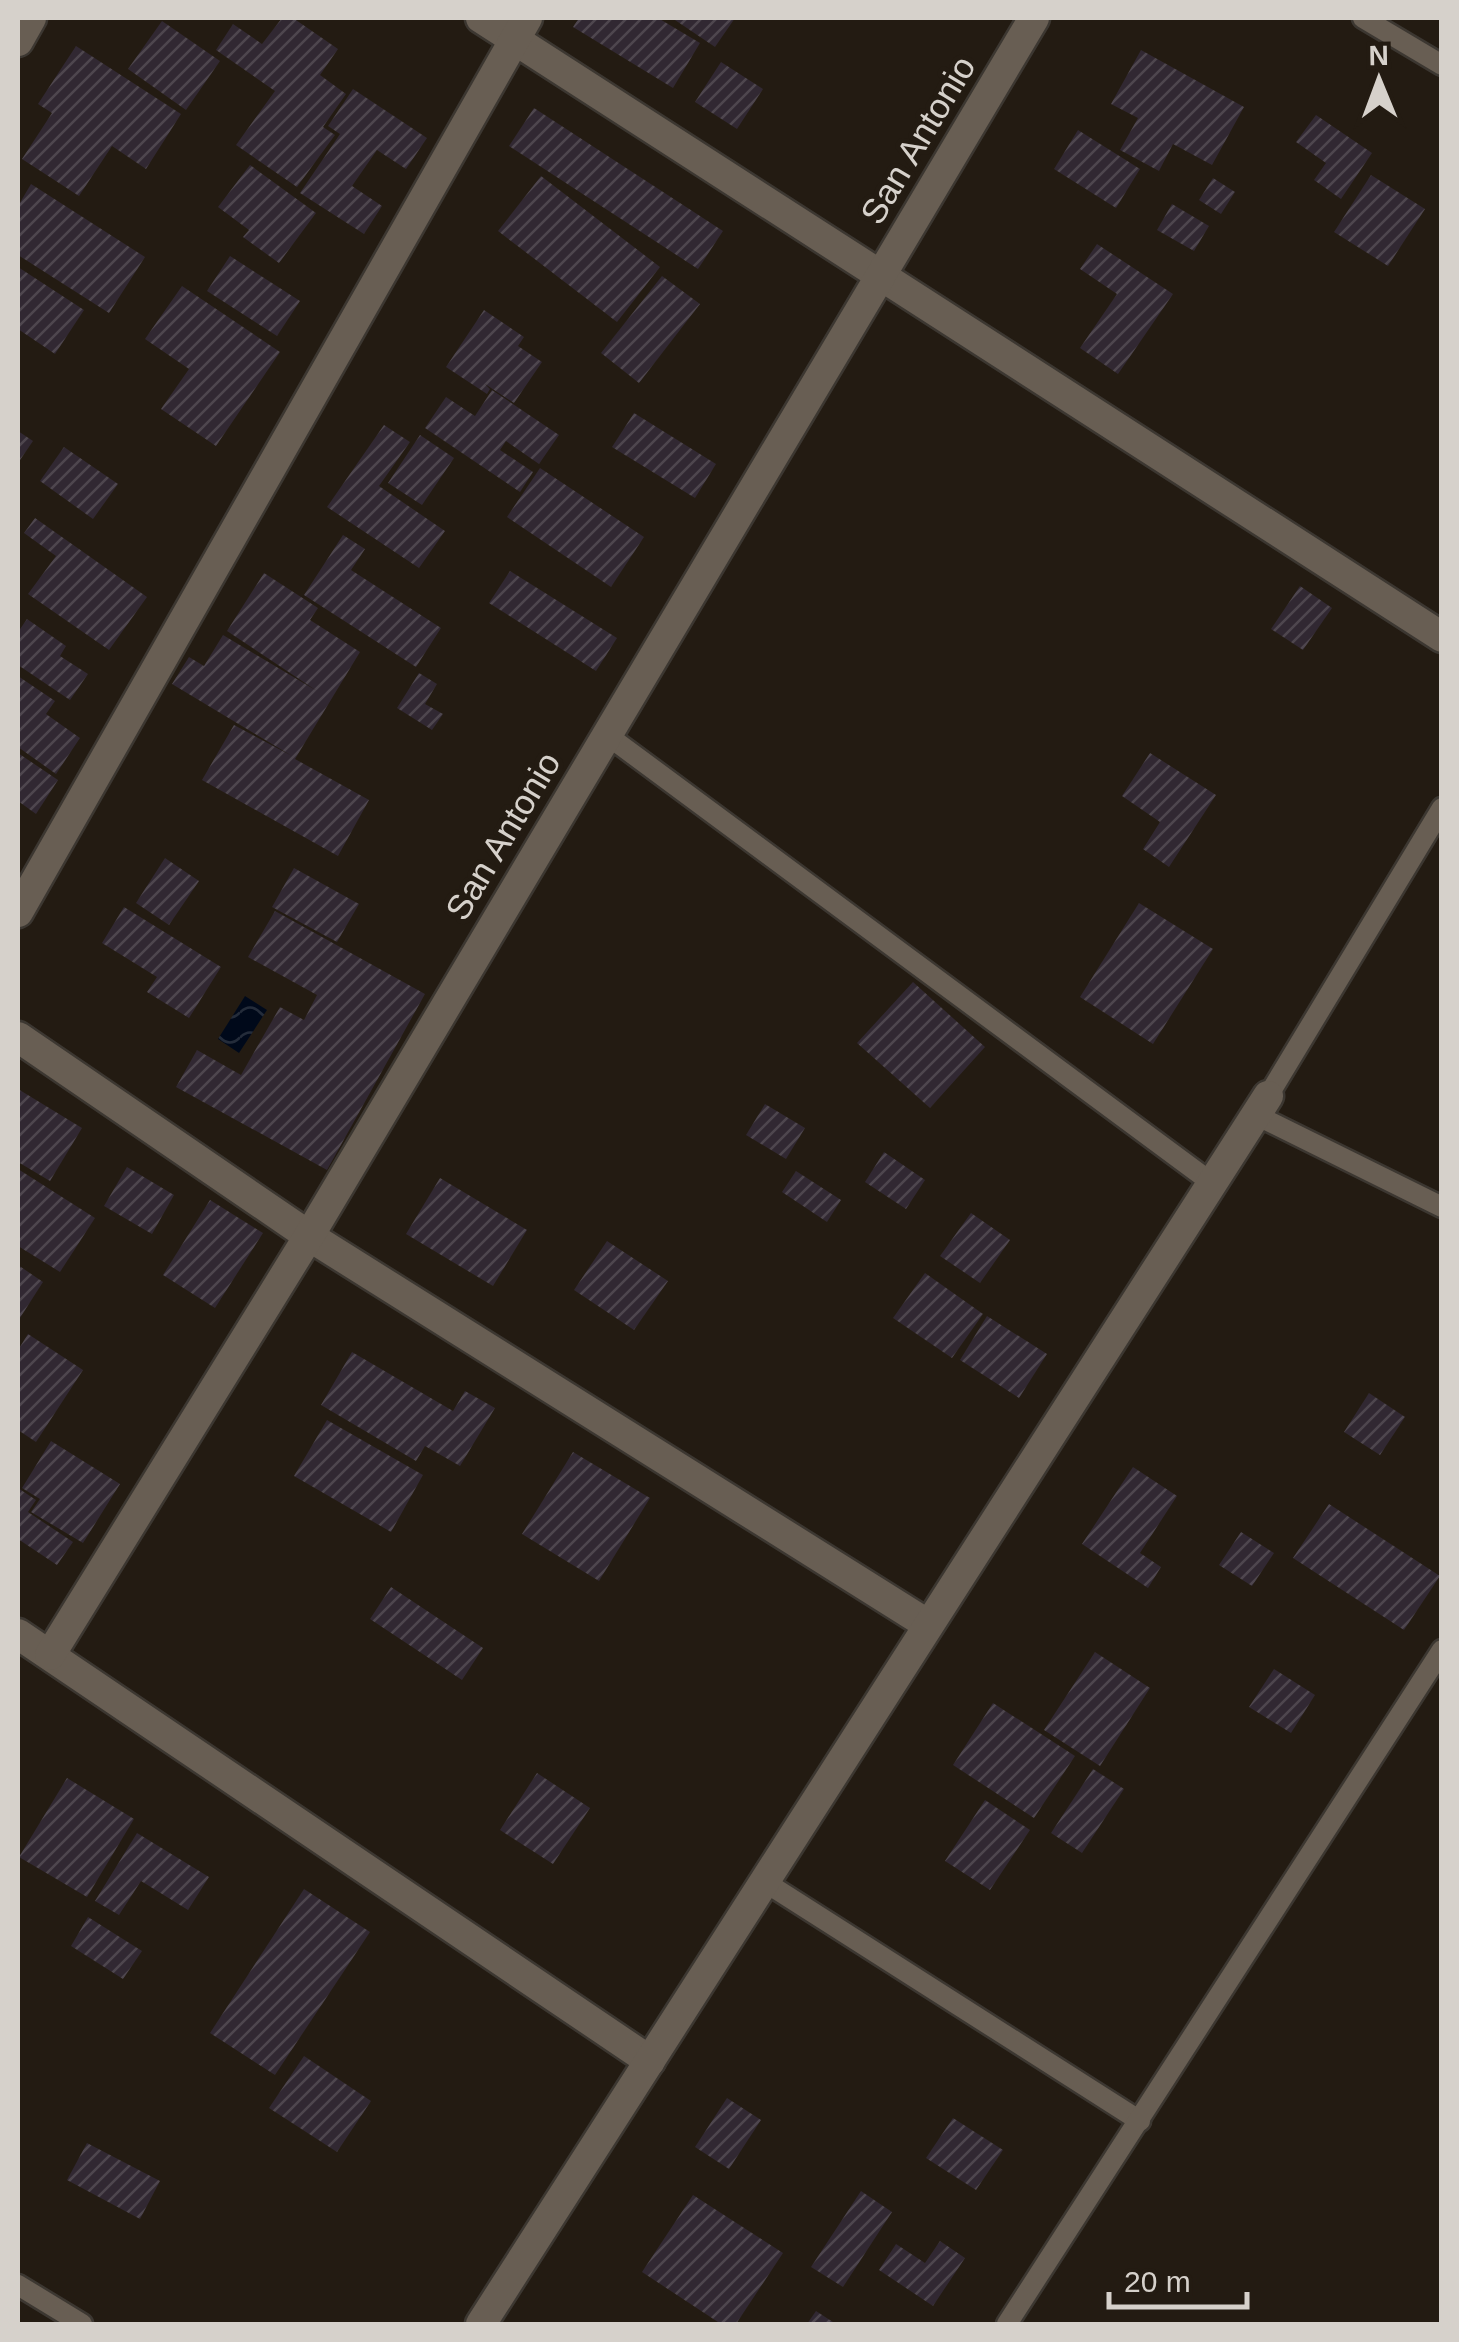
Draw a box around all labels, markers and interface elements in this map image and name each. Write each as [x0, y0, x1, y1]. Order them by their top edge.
north arrow [1329, 30, 1429, 130]
text: N [1368, 40, 1389, 71]
street label: San Antonio [852, 49, 983, 231]
street label: San Antonio [437, 745, 568, 927]
scale bar [1109, 2247, 1246, 2309]
text: 20 m [1124, 2265, 1191, 2298]

